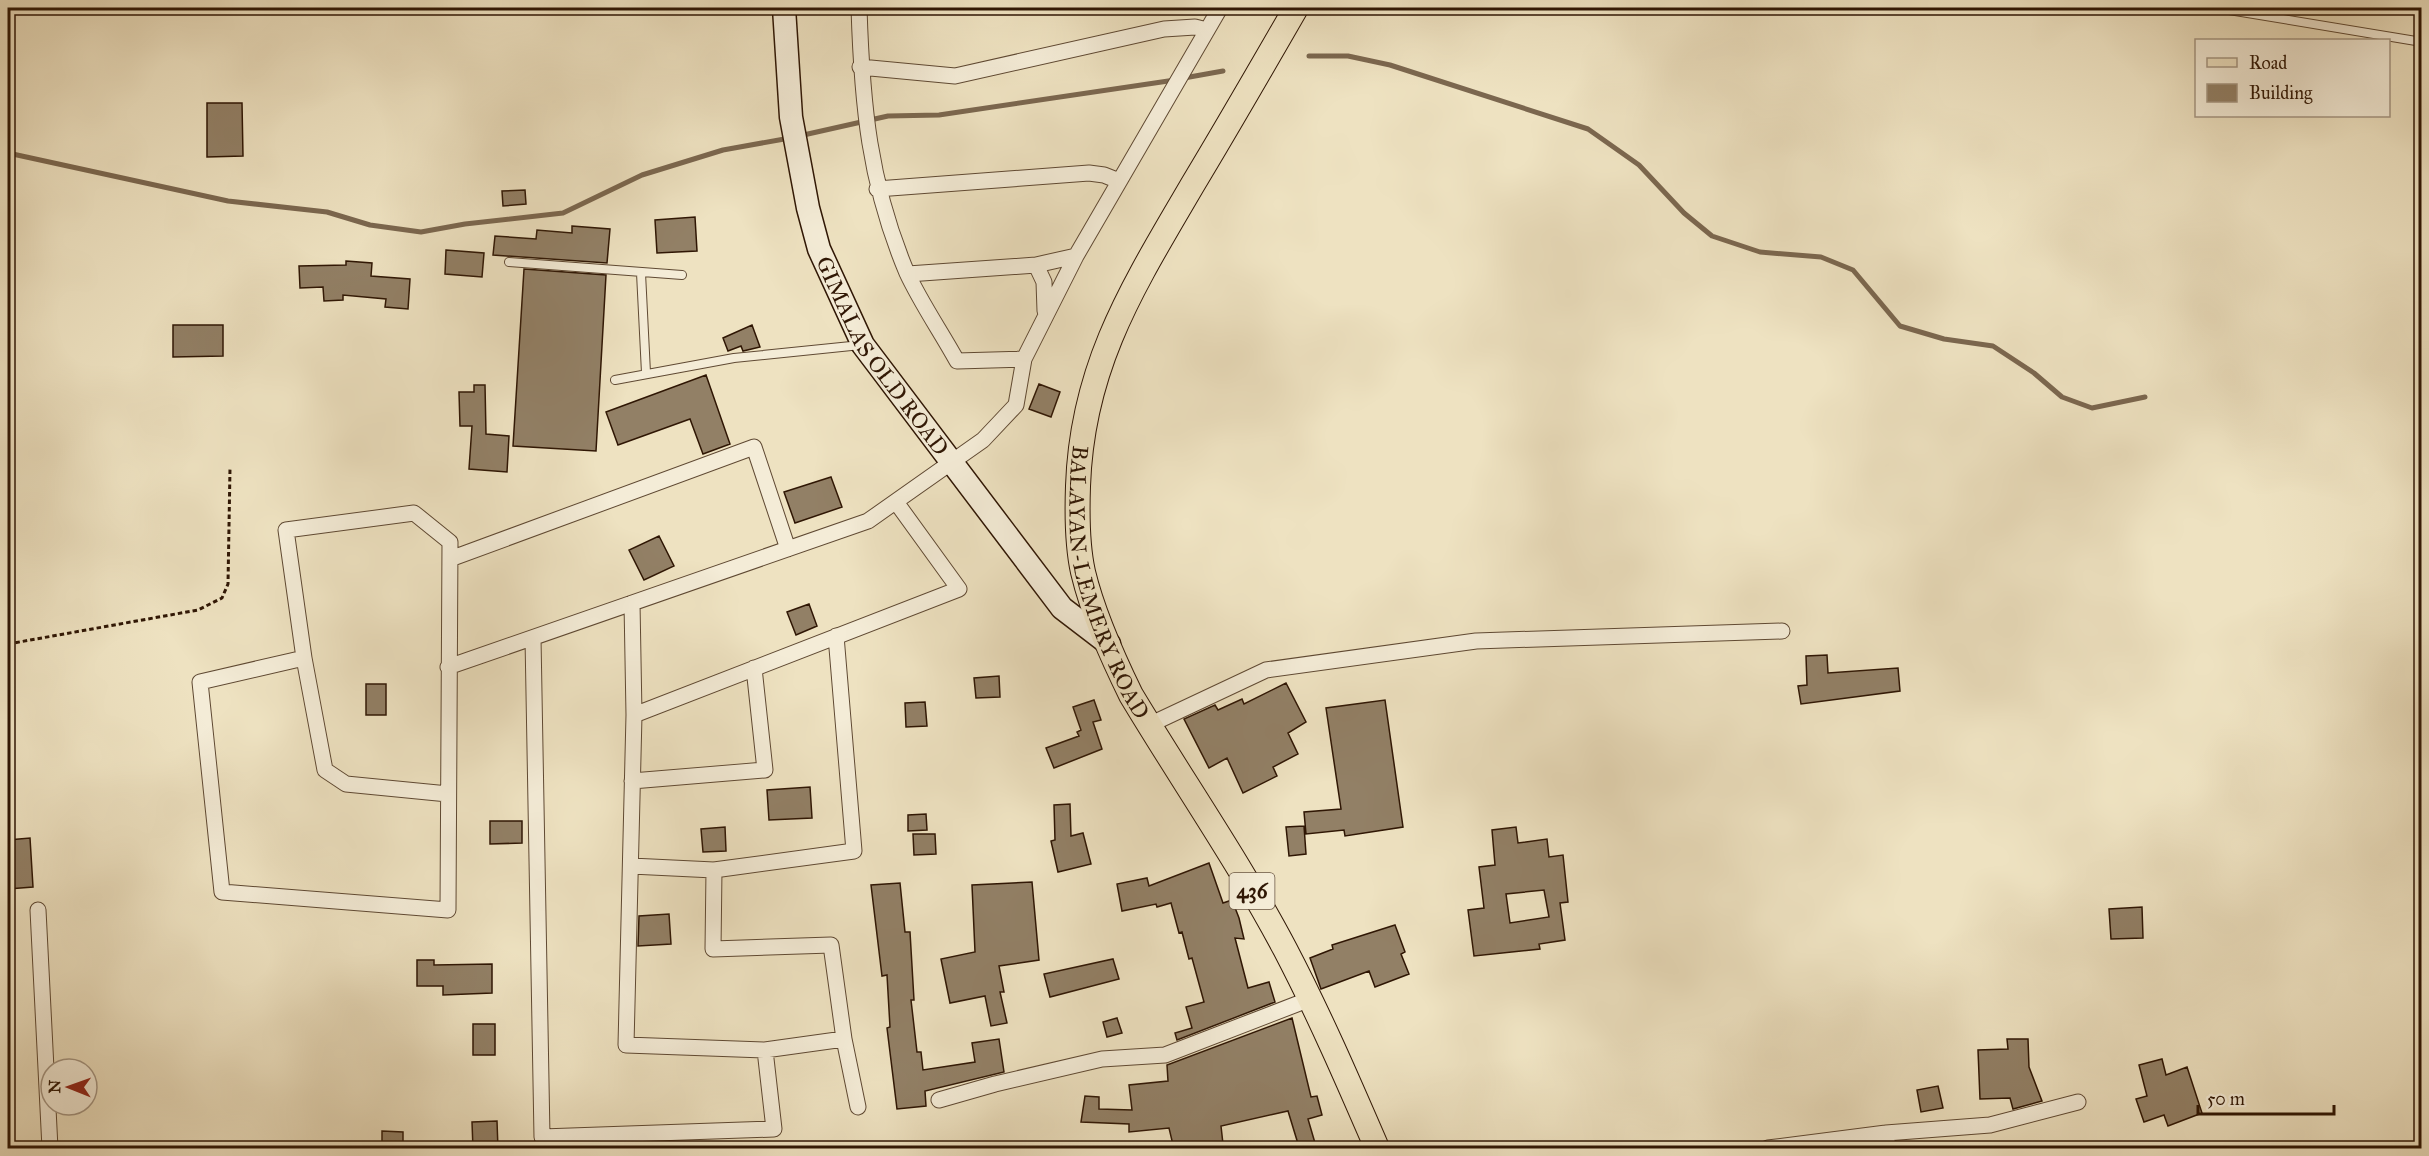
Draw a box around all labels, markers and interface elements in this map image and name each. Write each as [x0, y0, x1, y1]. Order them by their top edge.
legend [2195, 39, 2390, 117]
text: Road [2249, 52, 2287, 74]
text: Building [2249, 82, 2313, 105]
street label: GIMALAS OLD ROAD [810, 252, 955, 461]
street label: BALAYAN-LEMERY ROAD [1063, 444, 1155, 724]
road number: 436 [1230, 873, 1274, 909]
north arrow [39, 1057, 99, 1117]
scale bar [2198, 1078, 2334, 1116]
text: N [45, 1079, 64, 1094]
text: 50 m [2207, 1088, 2245, 1110]

